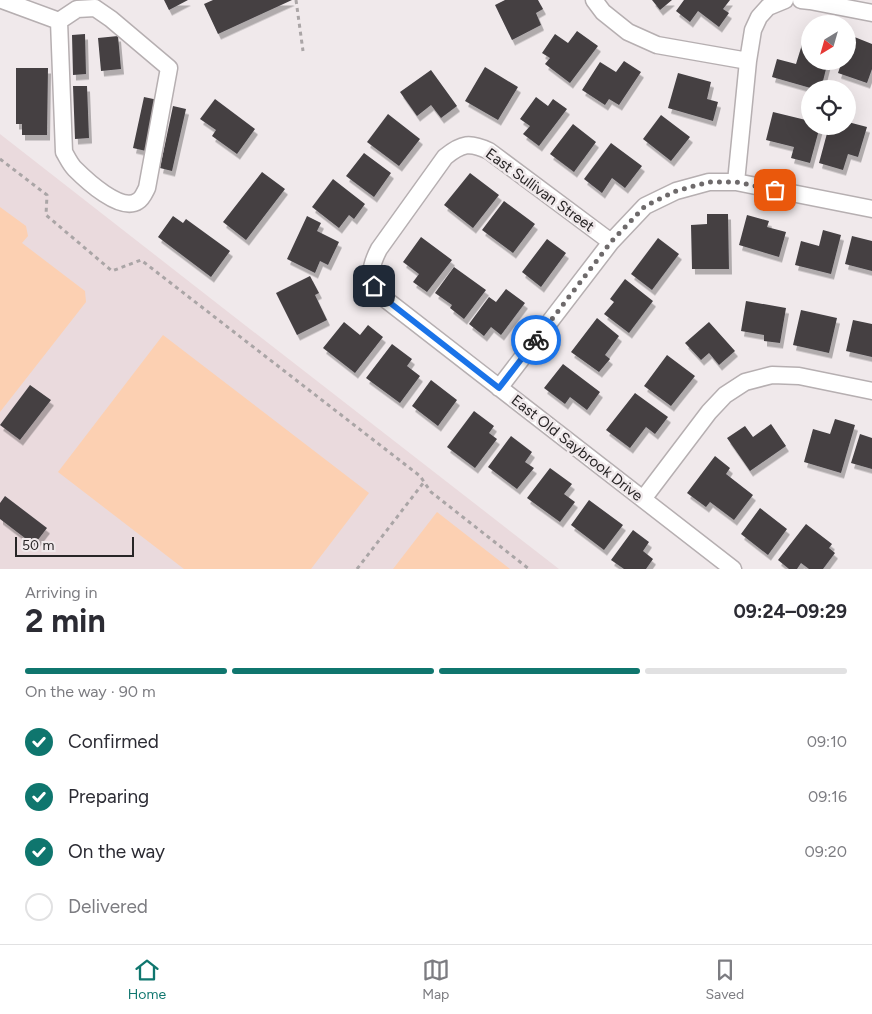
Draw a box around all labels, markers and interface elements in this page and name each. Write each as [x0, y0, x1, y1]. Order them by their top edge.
north arrow [801, 15, 856, 70]
map controls [801, 15, 856, 135]
button: locate [801, 80, 856, 135]
street label: East Sullivan Street [482, 145, 598, 236]
pin [754, 169, 796, 211]
icon: bag [761, 176, 789, 204]
pin [353, 265, 395, 307]
icon: home [360, 272, 388, 300]
courier [511, 315, 561, 365]
icon: bike [522, 326, 550, 354]
street label: East Old Saybrook Drive [508, 391, 646, 505]
scale bar [15, 534, 134, 557]
text: 50 m [22, 537, 54, 554]
text: Arriving in [25, 583, 97, 602]
text: 09:24–09:29 [733, 600, 847, 623]
text: 2 min [25, 602, 106, 640]
text: On the way · 90 m [25, 682, 156, 701]
icon: check [25, 728, 53, 756]
text: Confirmed [68, 730, 159, 753]
text: 09:10 [807, 732, 847, 751]
icon: check [25, 783, 53, 811]
text: Preparing [68, 785, 149, 808]
text: 09:16 [808, 787, 847, 806]
icon: check [25, 838, 53, 866]
text: On the way [68, 840, 165, 863]
text: 09:20 [804, 842, 847, 861]
text: Delivered [68, 895, 148, 918]
tab: Home [128, 956, 166, 1003]
tab: Map [422, 956, 450, 1003]
tab: Saved [706, 956, 744, 1003]

